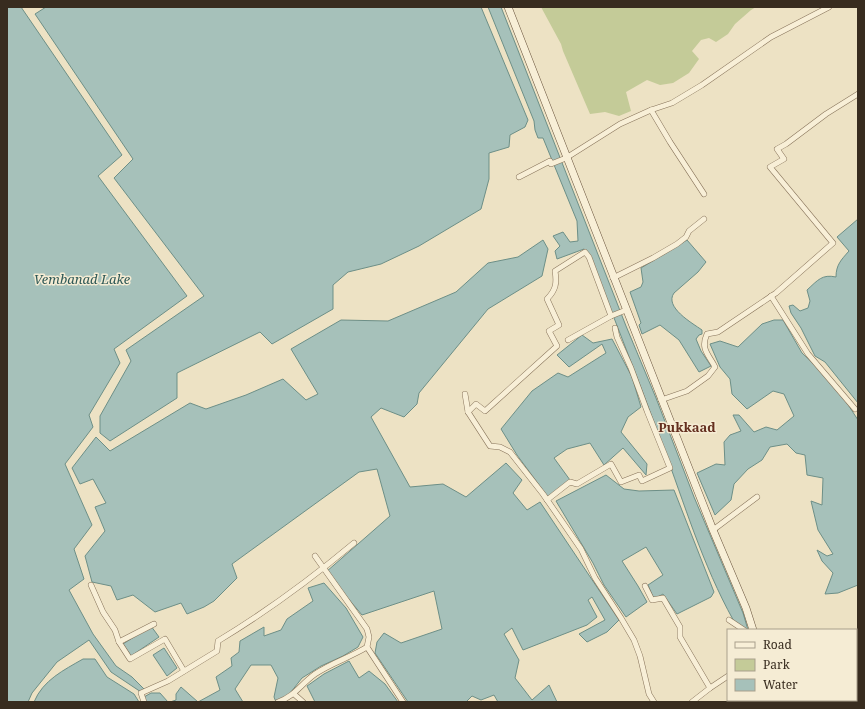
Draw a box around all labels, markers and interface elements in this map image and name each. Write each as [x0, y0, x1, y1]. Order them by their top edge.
water label: Vembanad Lake [34, 270, 131, 288]
district label: Pukkaad [658, 418, 716, 436]
legend [727, 629, 857, 701]
text: Road [763, 636, 793, 653]
text: Park [763, 656, 791, 673]
text: Water [763, 676, 798, 693]

